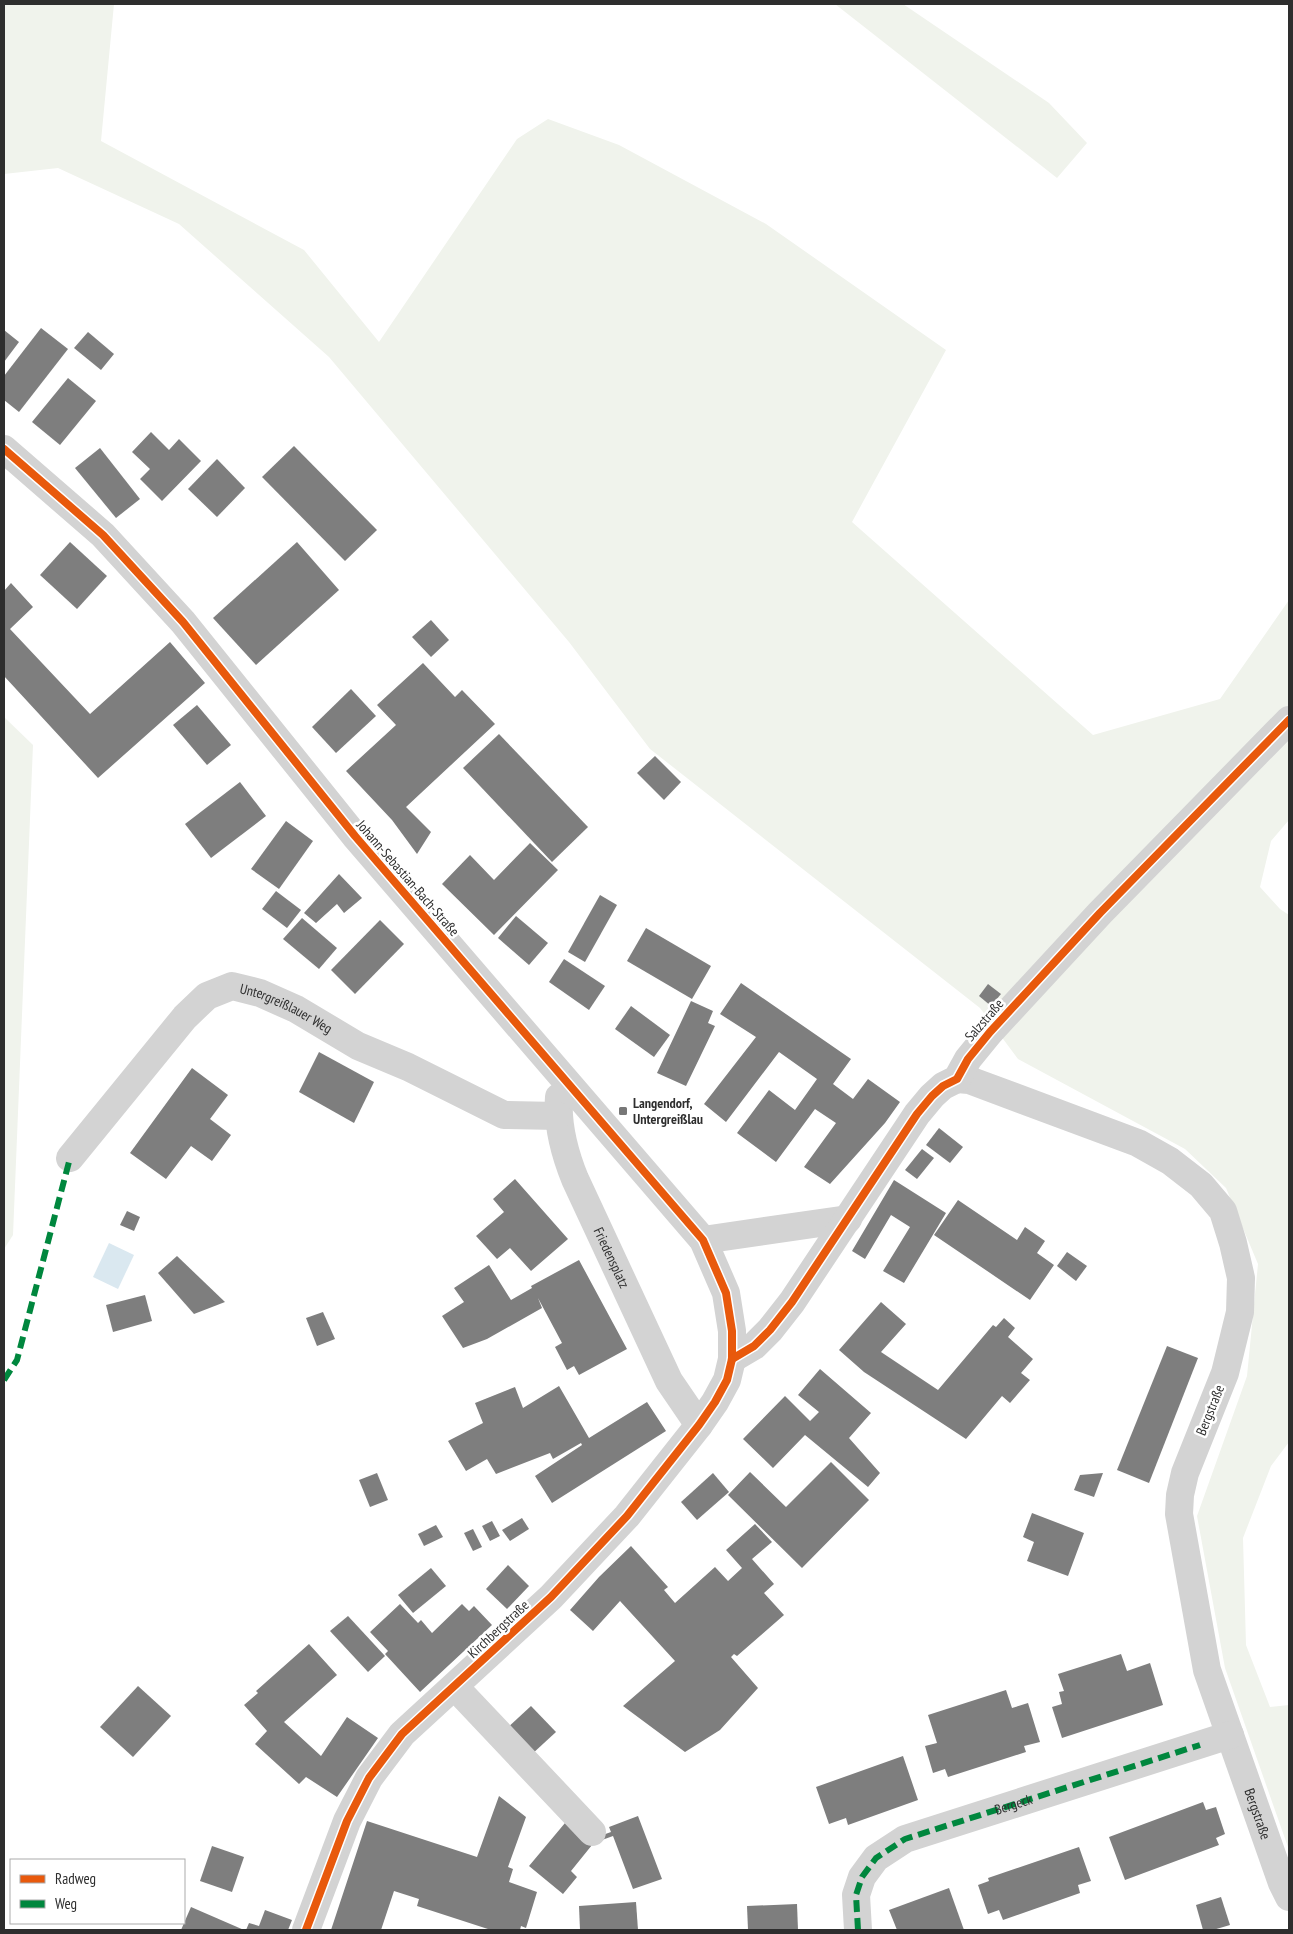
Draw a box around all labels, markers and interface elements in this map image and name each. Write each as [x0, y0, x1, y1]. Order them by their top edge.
street label: Johann-Sebastian-Bach-Straße [352, 816, 463, 940]
street label: Untergreißlauer Weg [238, 979, 336, 1038]
street label: Salzstraße [961, 995, 1008, 1045]
place label: Langendorf, Untergreißlau [633, 1094, 703, 1128]
marker: Langendorf, Untergreißlau [617, 1105, 629, 1117]
street label: Friedensplatz [590, 1224, 633, 1291]
street label: Bergstraße [1192, 1382, 1228, 1438]
street label: Kirchbergstraße [464, 1596, 533, 1662]
street label: Bergstraße [1240, 1786, 1275, 1842]
street label: Bergeck [992, 1790, 1035, 1819]
legend [10, 1859, 185, 1924]
text: Radweg [55, 1869, 96, 1888]
text: Weg [55, 1894, 77, 1913]

